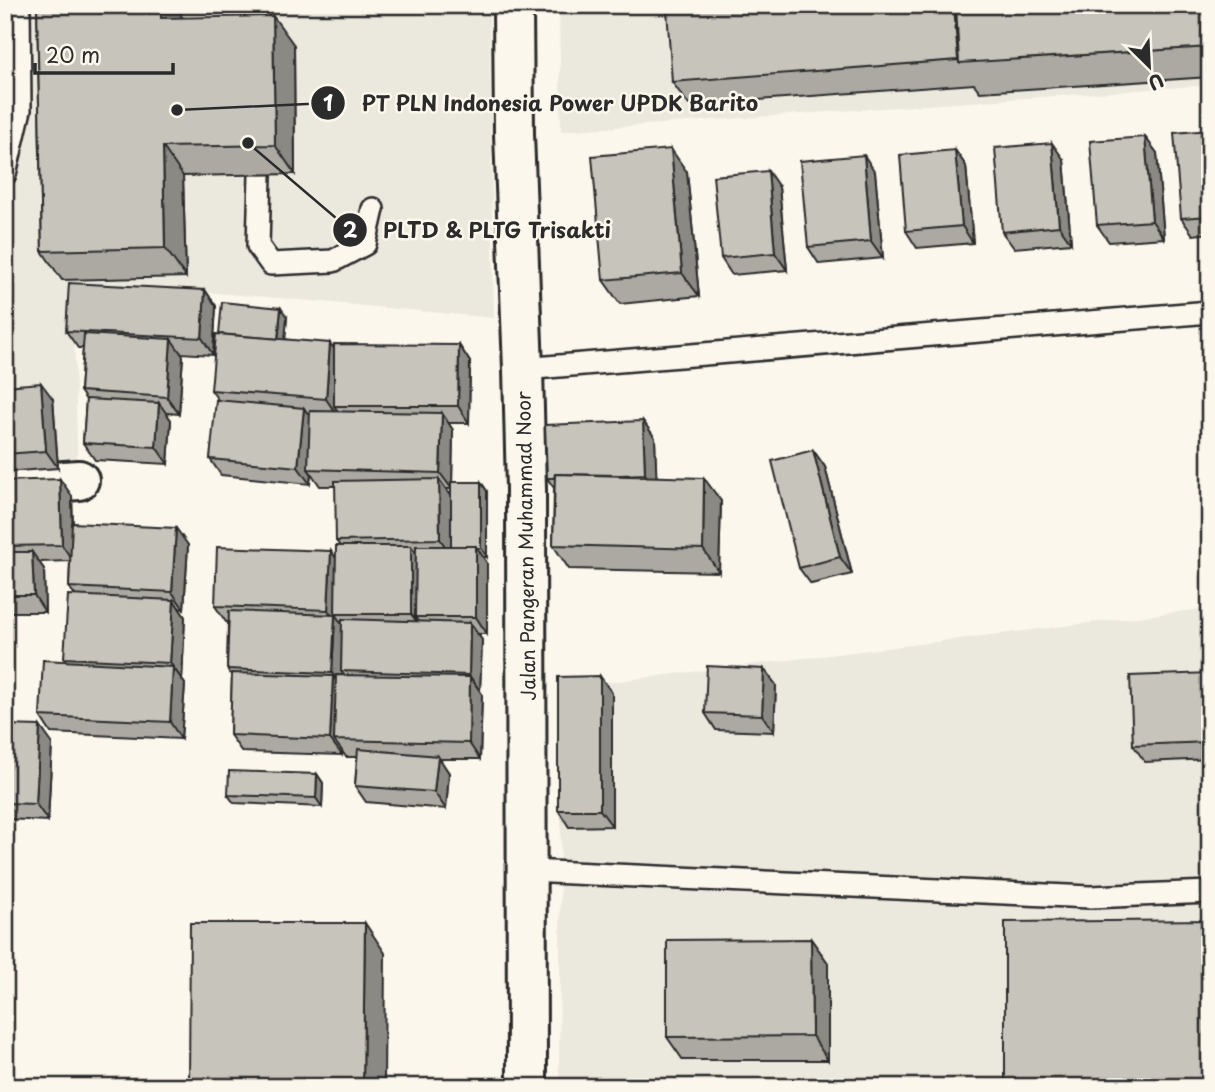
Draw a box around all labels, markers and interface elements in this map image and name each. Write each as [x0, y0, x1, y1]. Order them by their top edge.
scale bar [35, 32, 173, 76]
north arrow [1114, 32, 1184, 102]
text: 20 m [46, 38, 100, 70]
text: U [1144, 67, 1169, 98]
callout: PT PLN Indonesia Power UPDK Barito [311, 82, 774, 124]
text: 1 [323, 86, 333, 118]
text: PT PLN Indonesia Power UPDK Barito [362, 86, 758, 118]
callout: PLTD & PLTG Trisakti [333, 209, 626, 251]
text: 2 [343, 213, 358, 245]
text: PLTD & PLTG Trisakti [383, 213, 611, 245]
street label: Jalan Pangeran Muhammad Noor [508, 391, 542, 701]

